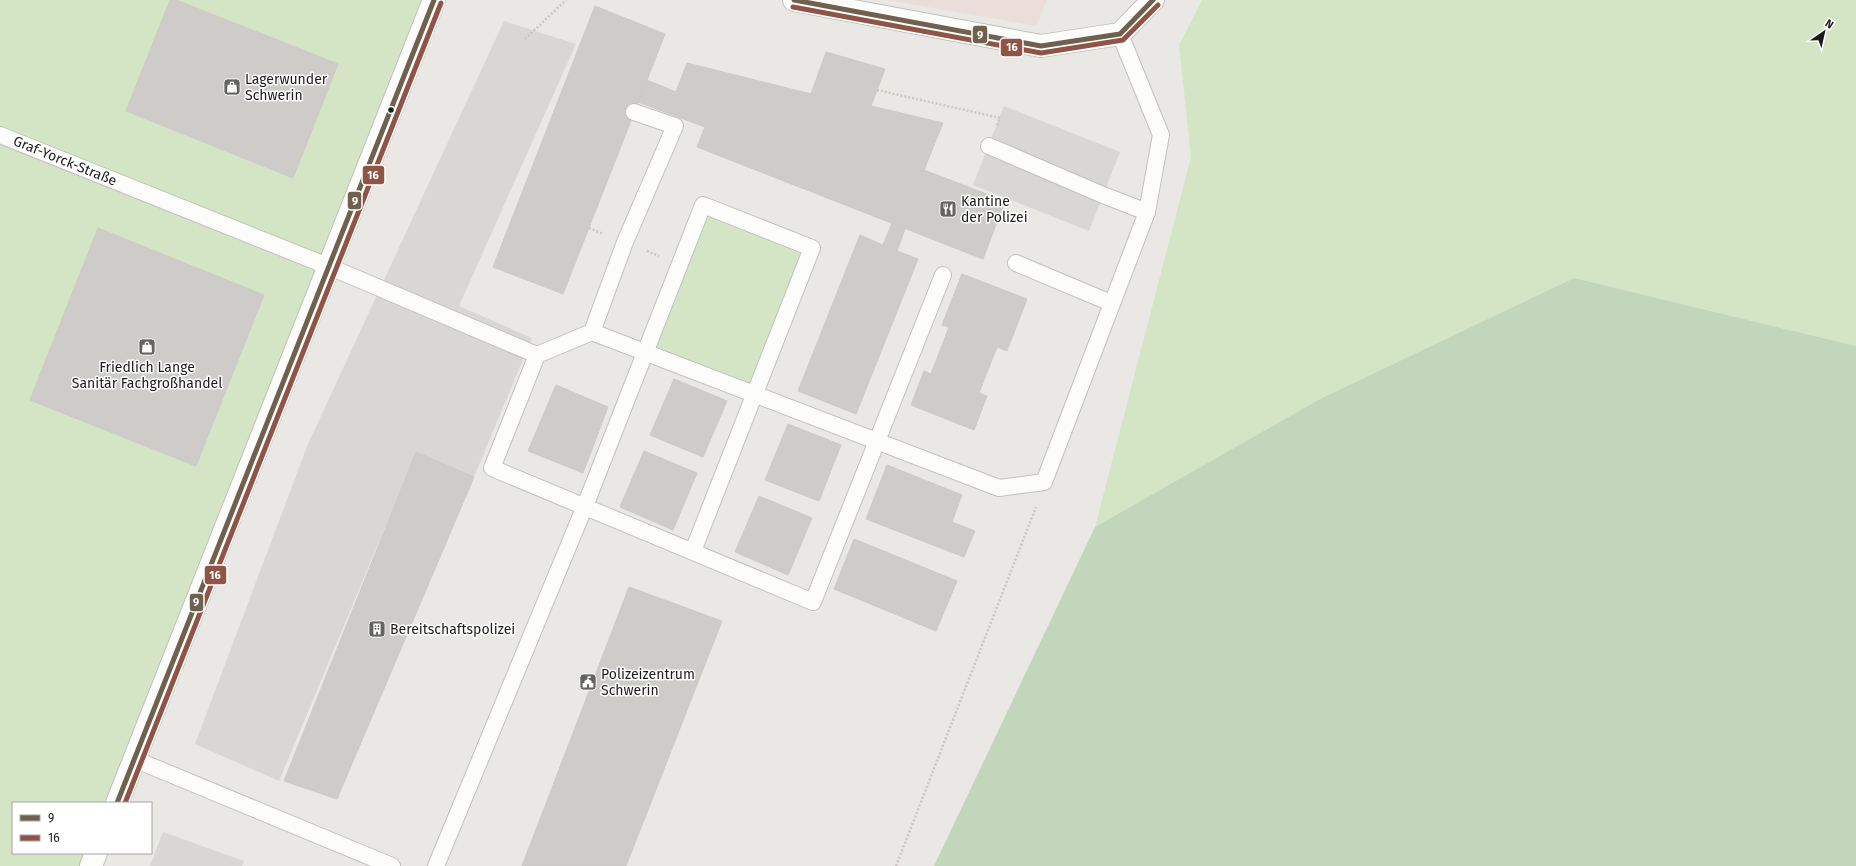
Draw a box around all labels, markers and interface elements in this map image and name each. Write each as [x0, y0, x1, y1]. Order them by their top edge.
north arrow [1804, 12, 1844, 52]
text: N [1823, 17, 1836, 32]
line badge: 9 [972, 25, 988, 44]
text: 9 [977, 29, 983, 42]
line badge: 16 [1000, 38, 1023, 57]
text: 16 [1006, 41, 1018, 54]
place label: Lagerwunder Schwerin [245, 71, 328, 104]
shop icon: Lagerwunder Schwerin [222, 77, 242, 97]
unlabelled marker [386, 105, 396, 115]
street label: Graf-Yorck-Straße [11, 132, 119, 190]
line badge: 16 [362, 165, 385, 185]
text: 16 [367, 169, 379, 182]
line badge: 9 [347, 191, 362, 210]
place label: Kantine der Polizei [961, 193, 1028, 226]
text: 9 [352, 195, 358, 208]
restaurant icon: Kantine der Polizei [938, 199, 958, 219]
shop icon: Friedlich Lange Sanitär Fachgroßhandel [137, 337, 157, 357]
place label: Friedlich Lange Sanitär Fachgroßhandel [72, 359, 222, 392]
line badge: 16 [204, 565, 227, 585]
text: 16 [209, 569, 221, 582]
line badge: 9 [189, 593, 204, 612]
text: 9 [193, 596, 199, 609]
building icon: Bereitschaftspolizei [367, 619, 387, 639]
place label: Bereitschaftspolizei [390, 621, 515, 638]
place label: Polizeizentrum Schwerin [601, 666, 695, 699]
public building icon: Polizeizentrum Schwerin [578, 672, 598, 692]
legend [12, 802, 152, 854]
text: 9 [48, 811, 54, 825]
text: 16 [48, 831, 60, 845]

